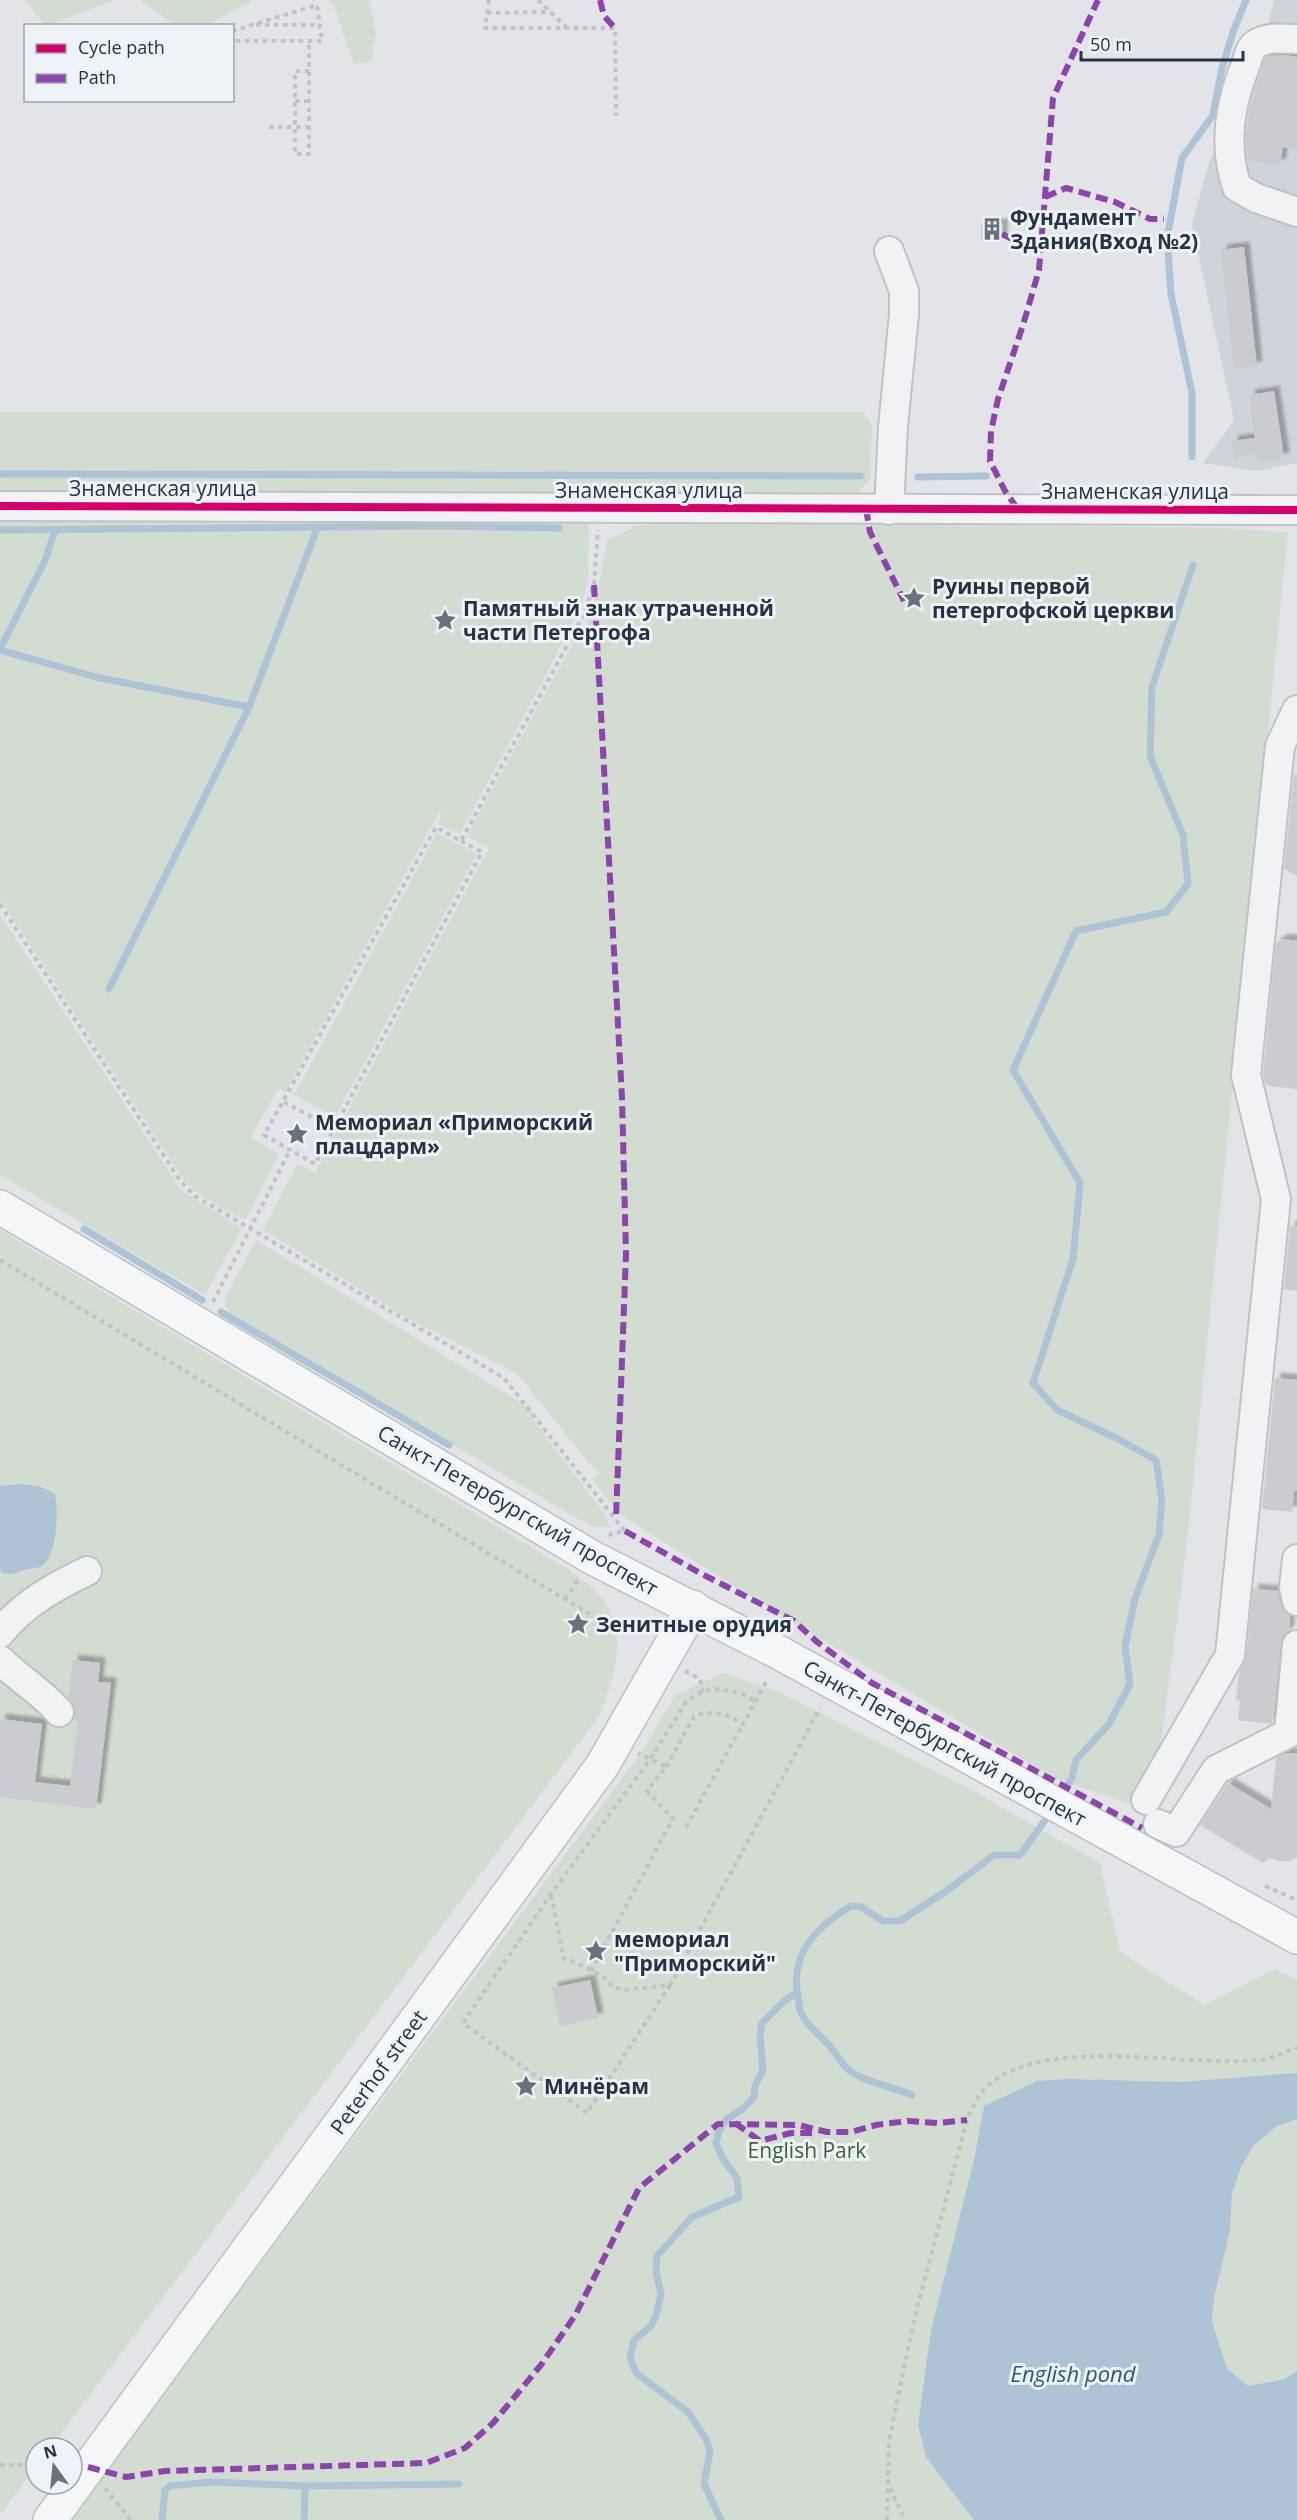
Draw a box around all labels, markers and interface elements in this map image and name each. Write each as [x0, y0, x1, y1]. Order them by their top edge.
legend [24, 24, 234, 102]
scale bar [1081, 24, 1243, 62]
text: 50 m [1090, 32, 1132, 56]
text: Cycle path [78, 35, 165, 59]
text: Path [78, 65, 116, 89]
place label: Фундамент Здания(Вход №2) [1010, 203, 1198, 255]
building icon: Фундамент Здания(Вход №2) [979, 216, 1005, 242]
street label: Знаменская улица [69, 474, 257, 502]
street label: Знаменская улица [555, 476, 743, 504]
street label: Знаменская улица [1041, 477, 1229, 505]
place label: Руины первой петергофской церкви [932, 572, 1174, 624]
place icon: Руины первой петергофской церкви [901, 585, 927, 611]
place label: Памятный знак утраченной части Петергофа [463, 594, 774, 646]
place icon: Памятный знак утраченной части Петергофа [432, 607, 458, 633]
place label: Мемориал «Приморский плацдарм» [315, 1108, 593, 1160]
place icon: Мемориал «Приморский плацдарм» [284, 1121, 310, 1147]
street label: Санкт-Петербургский проспект [373, 1418, 663, 1602]
place label: Зенитные орудия [596, 1610, 792, 1638]
place icon: Зенитные орудия [565, 1611, 591, 1637]
street label: Санкт-Петербургский проспект [799, 1653, 1092, 1833]
place label: мемориал "Приморский" [614, 1925, 776, 1977]
place icon: мемориал "Приморский" [583, 1938, 609, 1964]
street label: Peterhof street [323, 2004, 433, 2140]
place label: Минёрам [544, 2072, 649, 2100]
place icon: Минёрам [513, 2073, 539, 2099]
park label: English Park [748, 2136, 866, 2164]
water label: English pond [1011, 2358, 1137, 2388]
north arrow [24, 2436, 84, 2496]
text: N [41, 2439, 59, 2464]

